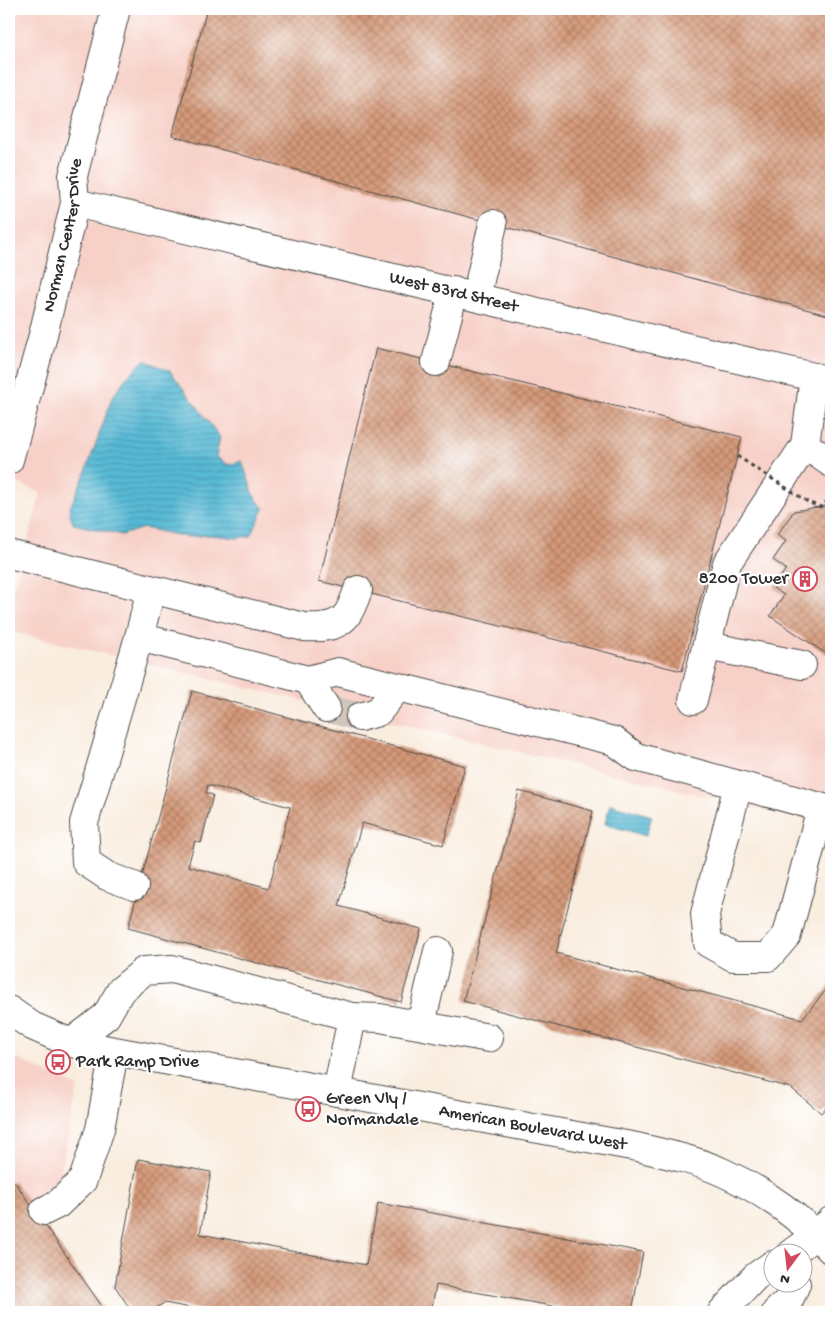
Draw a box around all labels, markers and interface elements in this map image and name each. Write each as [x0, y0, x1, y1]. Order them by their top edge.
street label: Norman Center Drive [38, 155, 88, 314]
street label: West 83rd Street [387, 267, 522, 318]
building icon: 8200 Tower [792, 566, 818, 592]
place label: 8200 Tower [699, 569, 790, 590]
bus stop icon: Park Ramp Drive [45, 1049, 71, 1075]
place label: Park Ramp Drive [75, 1052, 200, 1073]
place label: Green Vly / Normandale [326, 1089, 419, 1131]
bus stop icon: Green Vly / Normandale [295, 1096, 321, 1122]
street label: American Boulevard West [437, 1100, 630, 1156]
north arrow [762, 1244, 812, 1294]
text: N [779, 1269, 792, 1288]

